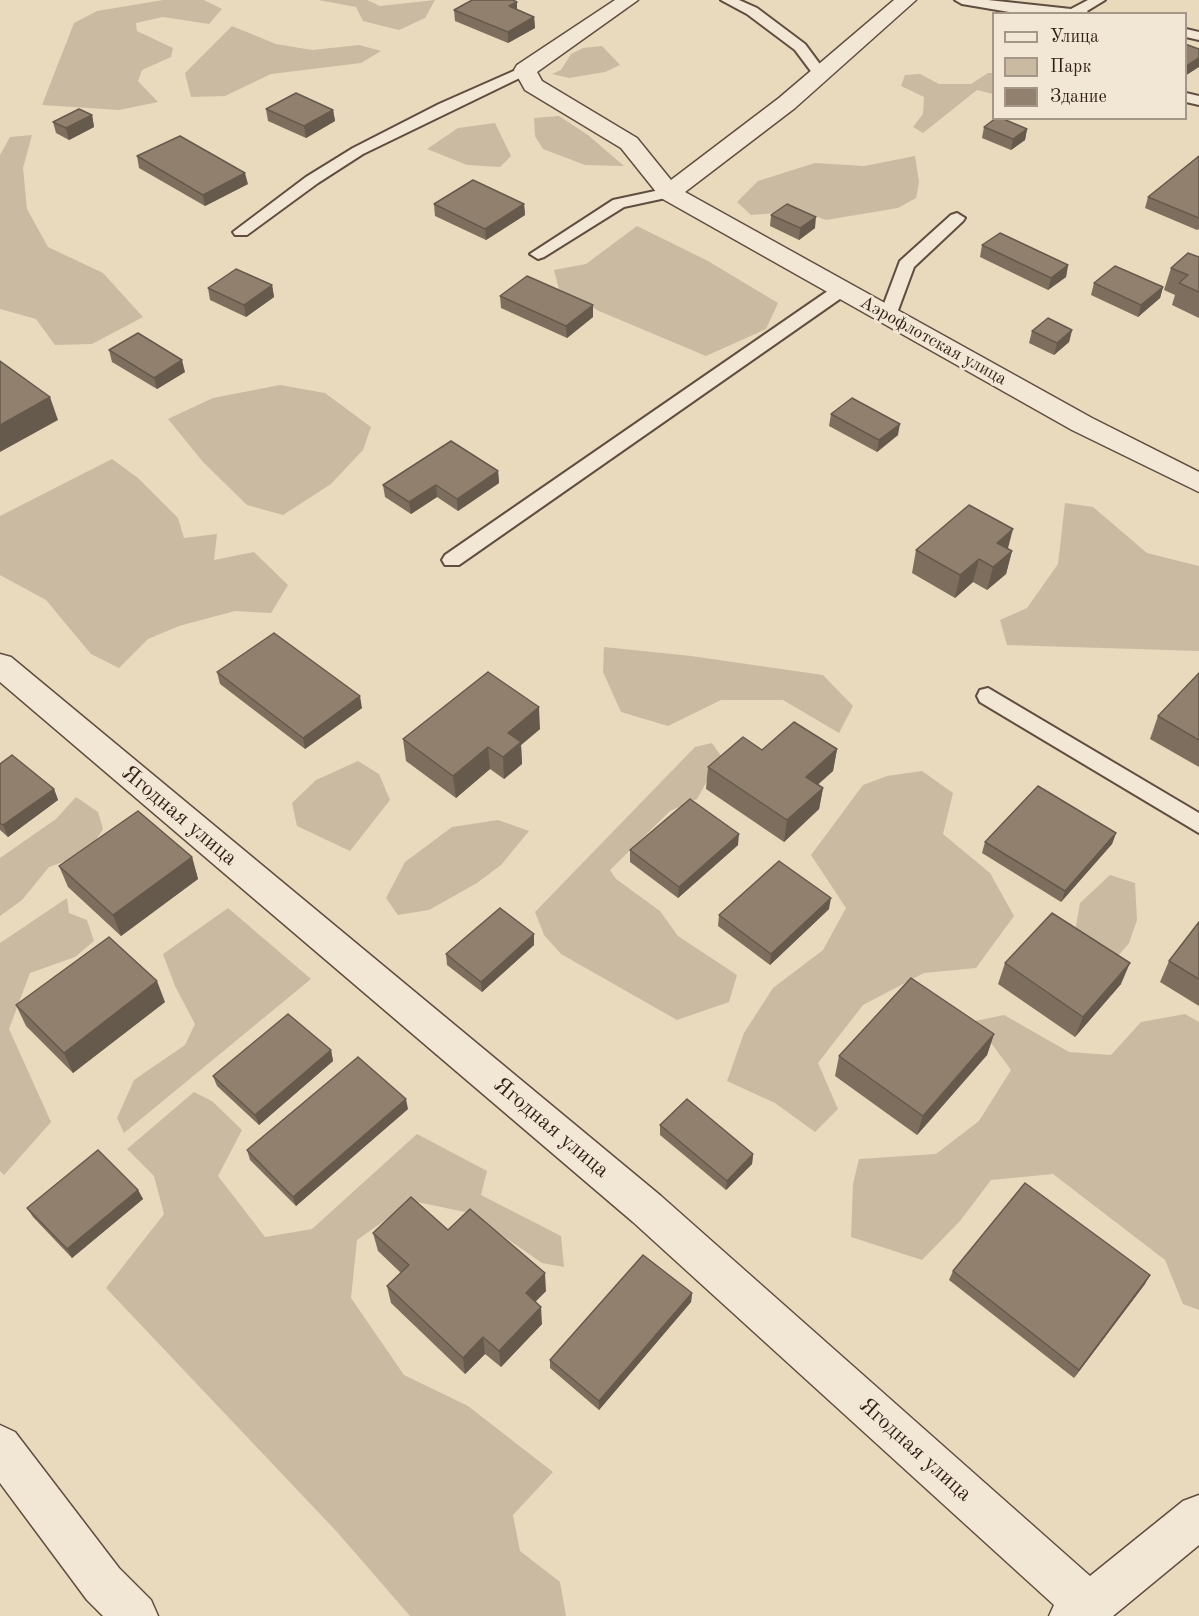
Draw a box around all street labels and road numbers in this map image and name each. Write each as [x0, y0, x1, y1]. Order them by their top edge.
street label: Аэрофлотская улица [856, 292, 1010, 390]
street label: Ягодная улица [116, 760, 242, 872]
street label: Ягодная улица [488, 1072, 614, 1184]
street label: Ягодная улица [853, 1392, 977, 1508]

